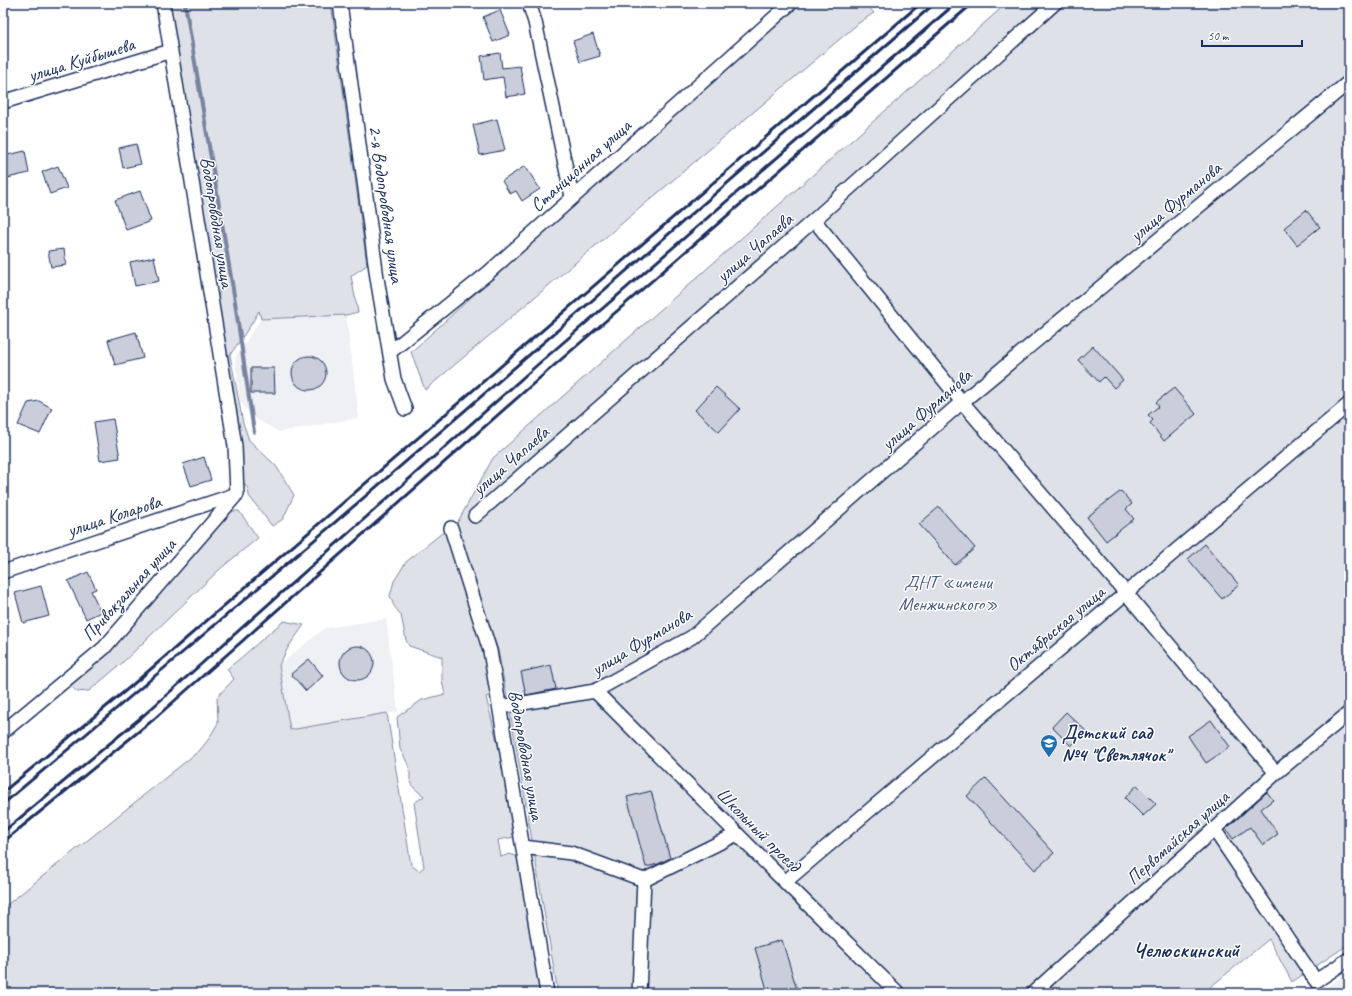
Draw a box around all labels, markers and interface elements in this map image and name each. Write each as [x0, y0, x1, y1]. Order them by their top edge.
scale bar [1202, 22, 1302, 48]
text: 50 m [1208, 28, 1230, 44]
street label: улица Куйбышева [24, 32, 139, 88]
street label: Станционная улица [525, 113, 637, 217]
street label: 2-я Водопроводная улица [363, 124, 409, 286]
street label: Водопроводная улица [195, 155, 240, 291]
street label: улица Фурманова [1124, 155, 1228, 248]
street label: улица Чапаева [710, 207, 799, 288]
street label: улица Фурманова [876, 363, 978, 456]
street label: улица Чапаева [466, 420, 555, 501]
street label: улица Коларова [63, 489, 166, 543]
street label: Привокзальная улица [76, 532, 182, 646]
park label: ДНТ «имени Менжинского» [898, 570, 998, 616]
street label: Октябрьская улица [1001, 579, 1112, 677]
street label: улица Фурманова [586, 602, 697, 682]
street label: Водопроводная улица [503, 688, 550, 824]
place label: Детский сад №4 "Светлячок" [1062, 721, 1174, 767]
school or university icon: Детский сад №4 "Светлячок" [1039, 733, 1059, 758]
street label: Школьный проезд [711, 782, 807, 879]
street label: Первомайская улица [1121, 784, 1235, 890]
district label: Челюскинский [1133, 937, 1241, 963]

